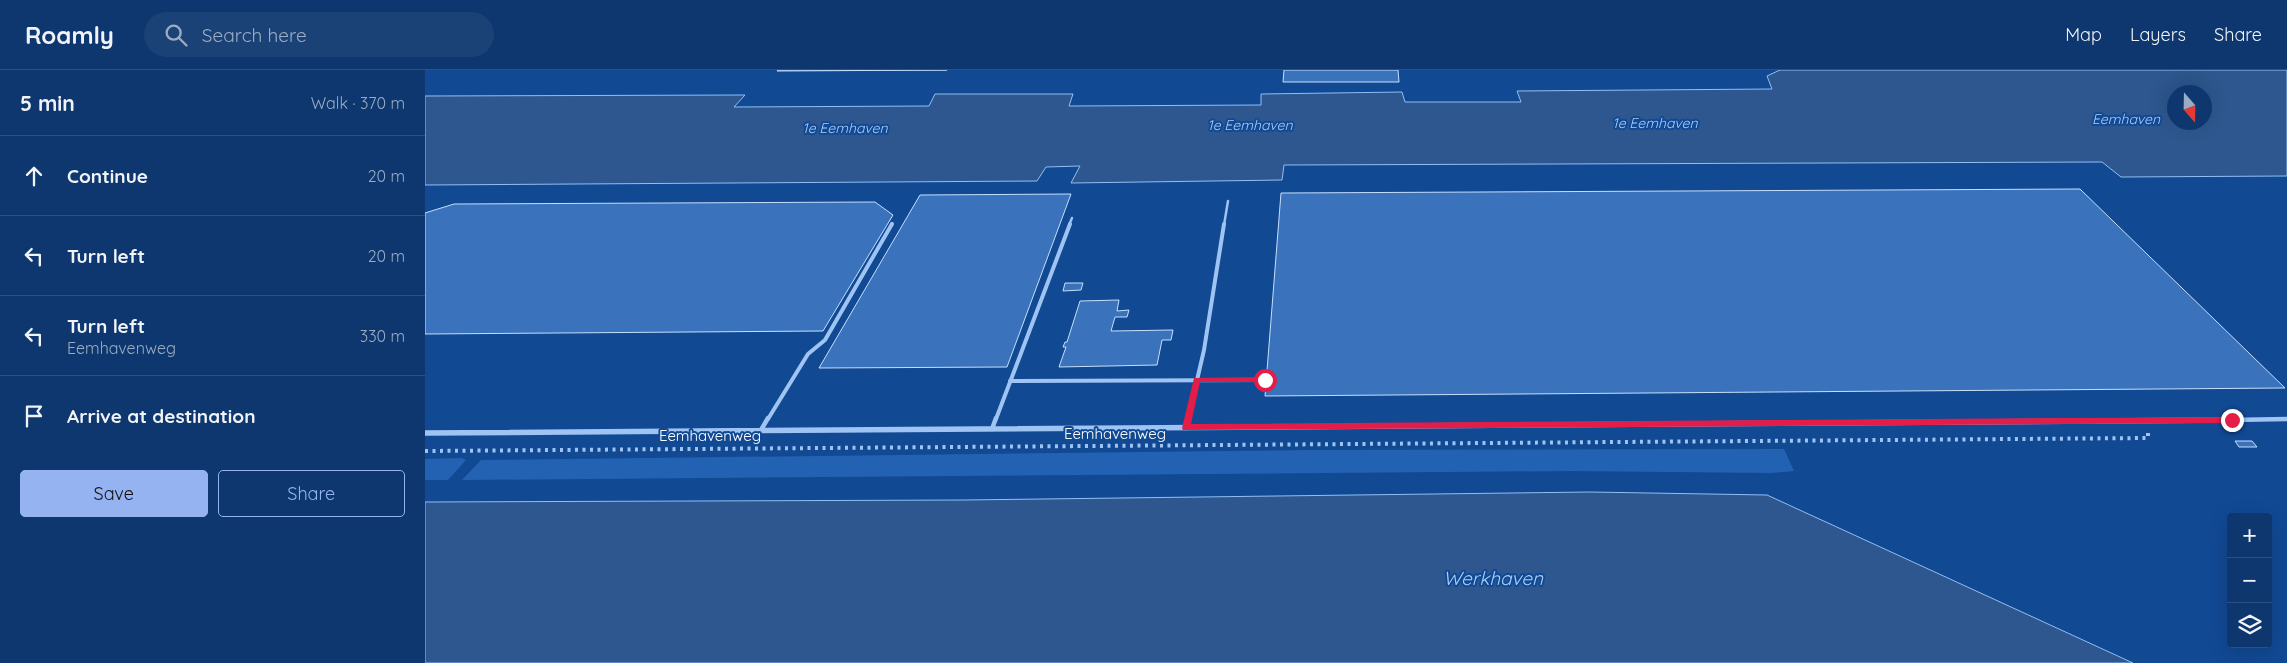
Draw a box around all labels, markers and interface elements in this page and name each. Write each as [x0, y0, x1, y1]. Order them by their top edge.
search box [144, 12, 494, 57]
text: Roamly [25, 20, 114, 50]
icon: search [162, 21, 190, 49]
text: Search here [202, 23, 307, 47]
text: Map [2065, 23, 2102, 46]
text: Layers [2130, 23, 2186, 46]
text: Share [2214, 23, 2262, 46]
north arrow [2167, 85, 2212, 130]
text: 5 min [20, 90, 75, 116]
text: Walk · 370 m [311, 93, 405, 113]
water label: Eemhaven [2092, 110, 2161, 128]
water label: 1e Eemhaven [1612, 114, 1698, 132]
water label: 1e Eemhaven [1207, 116, 1293, 134]
water label: 1e Eemhaven [802, 119, 888, 137]
icon: ahead [20, 162, 48, 190]
text: Continue [67, 164, 148, 188]
text: 20 m [368, 166, 405, 186]
icon: left [20, 242, 48, 270]
text: Turn left [67, 244, 145, 268]
text: 20 m [368, 246, 405, 266]
text: Turn left [67, 314, 145, 338]
icon: left [20, 322, 48, 350]
text: 330 m [360, 326, 405, 346]
text: Eemhavenweg [67, 338, 176, 358]
route start [1254, 369, 1277, 392]
icon: arrive [20, 402, 48, 430]
text: Arrive at destination [67, 404, 256, 428]
route end [2221, 409, 2244, 432]
street label: Eemhavenweg [1064, 424, 1166, 443]
street label: Eemhavenweg [659, 426, 761, 445]
button: Save [20, 470, 208, 517]
button: Share [218, 470, 405, 517]
map controls [2227, 513, 2272, 648]
button: + [2227, 513, 2272, 558]
button: − [2227, 558, 2272, 603]
water label: Werkhaven [1443, 566, 1544, 590]
button: layers [2227, 603, 2272, 648]

